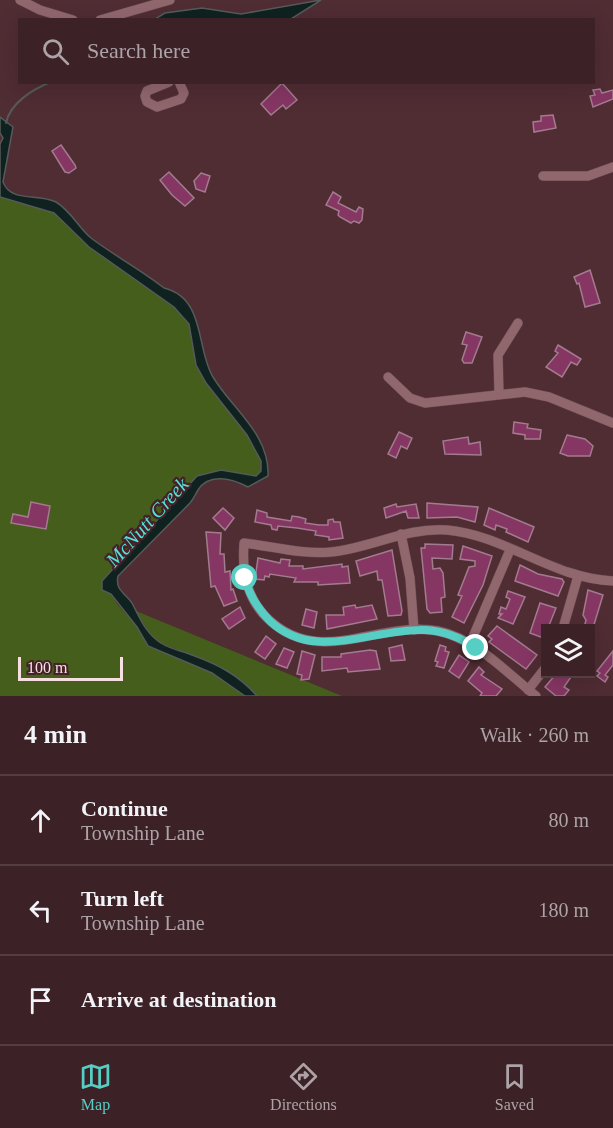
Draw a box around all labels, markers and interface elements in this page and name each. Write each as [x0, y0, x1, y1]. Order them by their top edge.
search box [18, 18, 595, 84]
icon: search [39, 35, 72, 68]
text: Search here [87, 38, 190, 63]
water label: McNutt Creek [101, 472, 193, 572]
route start [231, 564, 257, 590]
map controls [541, 624, 595, 678]
button: layers [541, 624, 595, 678]
route end [462, 634, 488, 660]
scale bar [18, 654, 123, 682]
text: 100 m [27, 659, 67, 676]
text: 4 min [24, 720, 87, 749]
text: Walk · 260 m [480, 724, 589, 746]
text: Continue [81, 796, 168, 821]
icon: ahead [24, 804, 57, 837]
text: 80 m [548, 809, 589, 831]
text: Township Lane [81, 822, 205, 844]
text: Turn left [81, 886, 164, 911]
icon: left [24, 894, 57, 927]
text: 180 m [538, 899, 589, 921]
text: Township Lane [81, 912, 205, 934]
icon: arrive [24, 984, 57, 1017]
text: Arrive at destination [81, 987, 277, 1012]
tab: Map [79, 1060, 112, 1114]
tab: Directions [270, 1060, 337, 1114]
tab: Saved [495, 1060, 534, 1114]

